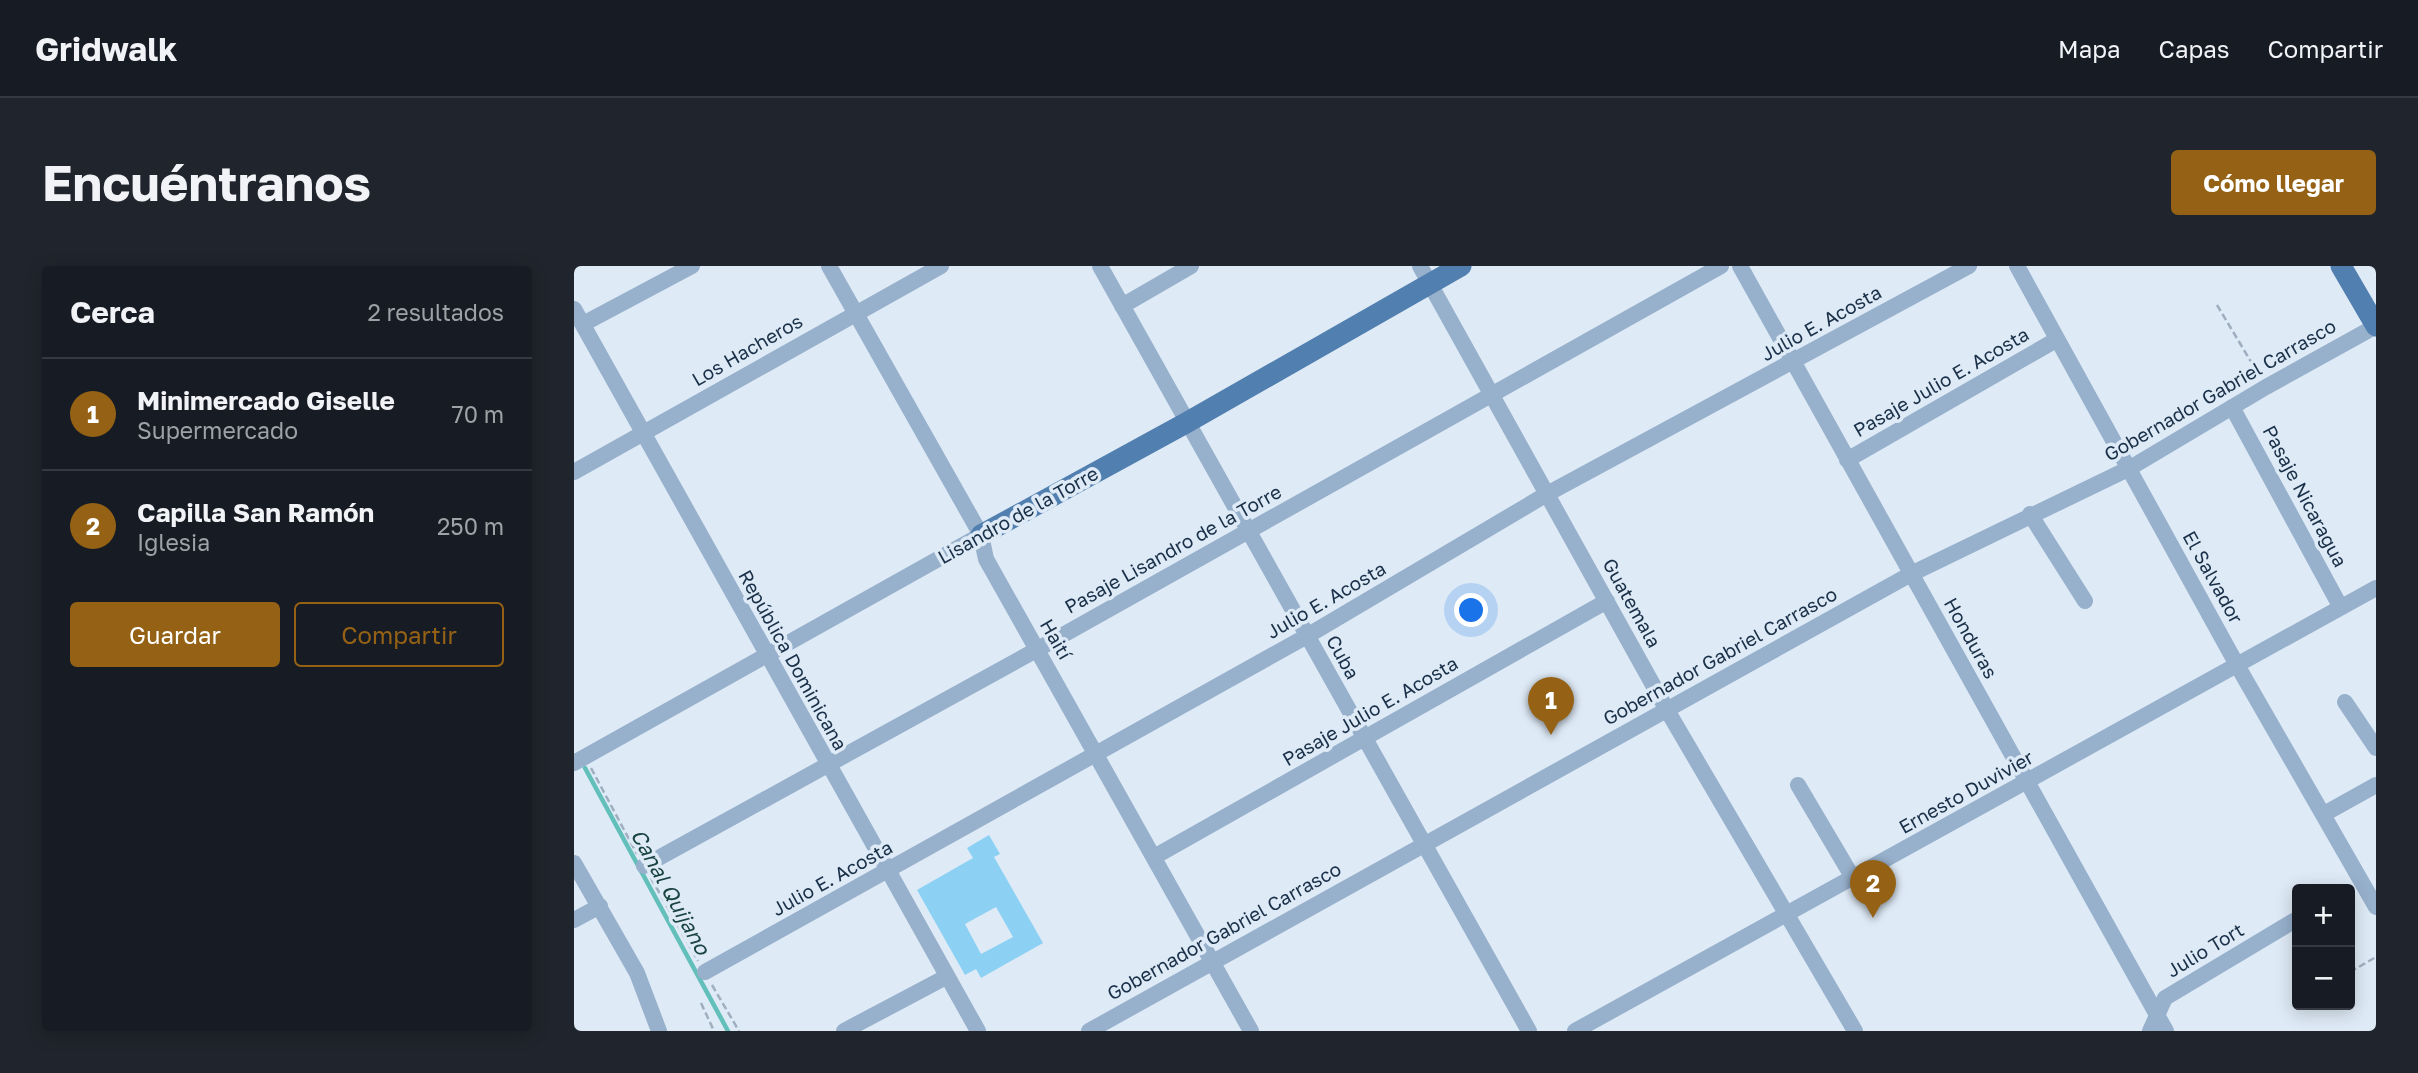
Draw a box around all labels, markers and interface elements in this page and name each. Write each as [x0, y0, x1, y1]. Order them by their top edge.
text: Gridwalk [35, 29, 177, 68]
text: Mapa [2058, 34, 2121, 63]
text: Capas [2159, 34, 2229, 63]
text: Compartir [2267, 34, 2383, 63]
button: Cómo llegar [2171, 150, 2376, 215]
text: Encuéntranos [42, 153, 371, 212]
street label: Julio E. Acosta [1757, 280, 1885, 365]
text: Cerca [70, 294, 155, 330]
text: 2 resultados [367, 298, 504, 326]
street label: Los Hacheros [687, 309, 806, 390]
street label: Gobernador Gabriel Carrasco [2100, 314, 2340, 465]
street label: Pasaje Julio E. Acosta [1849, 322, 2033, 441]
text: Minimercado Giselle [137, 385, 395, 416]
text: 1 [87, 400, 99, 428]
text: 70 m [451, 400, 504, 428]
text: Supermercado [137, 416, 298, 444]
street label: Pasaje Nicaragua [2258, 421, 2352, 571]
street label: Lisandro de la Torre [934, 461, 1102, 568]
street label: Pasaje Lisandro de la Torre [1060, 479, 1285, 618]
text: Capilla San Ramón [137, 497, 374, 528]
text: 2 [86, 512, 100, 540]
text: 250 m [437, 512, 504, 540]
street label: El Salvador [2179, 526, 2249, 628]
text: Iglesia [137, 528, 210, 556]
street label: Guatemala [1599, 554, 1666, 651]
street label: Julio E. Acosta [1262, 556, 1390, 643]
street label: República Dominicana [734, 566, 853, 754]
street label: Gobernador Gabriel Carrasco [1599, 582, 1841, 730]
your location [1454, 593, 1488, 627]
street label: Honduras [1940, 593, 2003, 682]
button: Guardar [70, 602, 280, 667]
button: Compartir [294, 602, 504, 667]
street label: Haití [1036, 614, 1078, 665]
street label: Cuba [1322, 631, 1365, 683]
street label: Pasaje Julio E. Acosta [1278, 651, 1462, 770]
pin: 1 [1528, 677, 1574, 735]
street label: Ernesto Duvivier [1894, 745, 2038, 838]
water label: Canal Quijano [626, 824, 717, 960]
street label: Julio E. Acosta [768, 835, 896, 920]
street label: Gobernador Gabriel Carrasco [1103, 857, 1345, 1005]
pin: 2 [1850, 860, 1896, 918]
map controls [2292, 884, 2355, 1010]
button: + [2292, 884, 2355, 947]
street label: Julio Tort [2162, 918, 2248, 982]
button: − [2292, 947, 2355, 1010]

